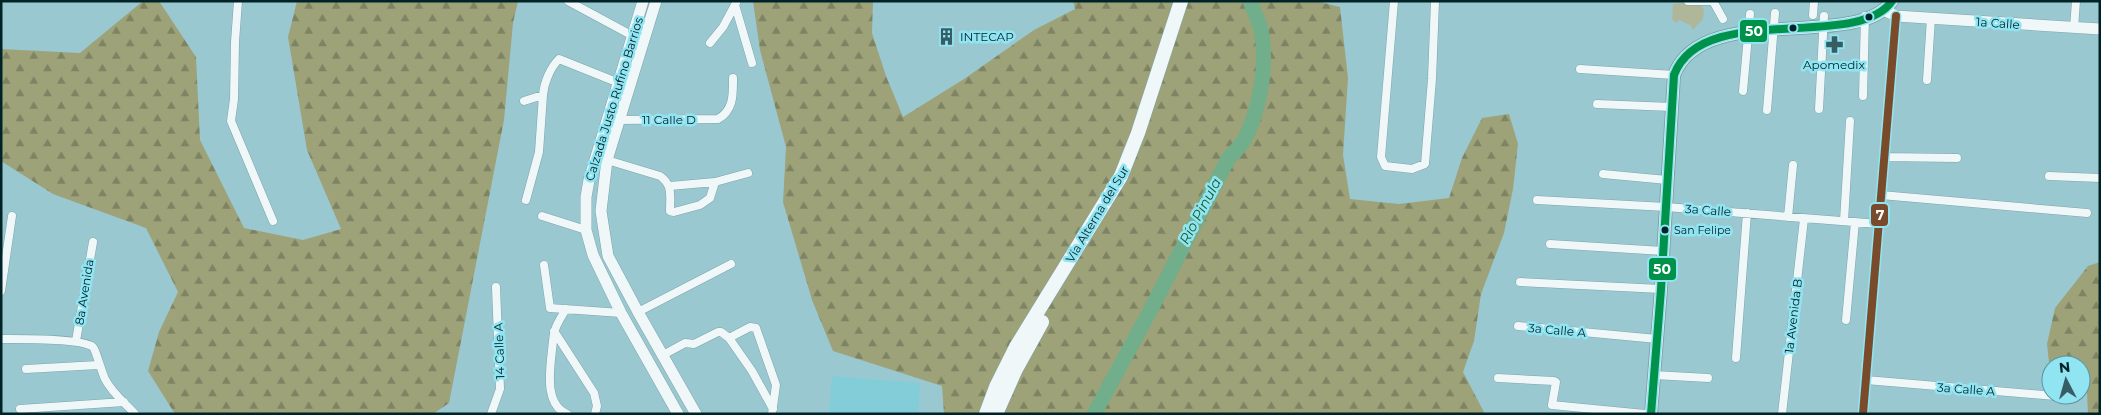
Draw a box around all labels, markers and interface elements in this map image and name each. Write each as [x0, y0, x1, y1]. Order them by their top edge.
unlabelled marker [1864, 12, 1874, 22]
street label: 1a Calle [1976, 14, 2020, 32]
street label: Calzada Justo Rufino Barrios [582, 15, 646, 183]
line badge: 50 [1739, 19, 1768, 43]
text: 50 [1745, 22, 1763, 40]
unlabelled marker [1788, 23, 1798, 33]
building icon: INTECAP [936, 26, 956, 46]
place label: INTECAP [960, 29, 1014, 44]
pharmacy icon: Apomedix [1824, 35, 1844, 55]
place label: Apomedix [1803, 57, 1866, 72]
street label: 11 Calle D [642, 112, 696, 127]
street label: Vía Alterna del Sur [1062, 163, 1132, 265]
water label: Río Pinula [1175, 175, 1225, 247]
street label: 3a Calle [1684, 201, 1732, 219]
line badge: 7 [1870, 203, 1889, 227]
text: 7 [1876, 206, 1885, 224]
place label: San Felipe [1674, 223, 1731, 237]
marker: San Felipe [1660, 225, 1670, 235]
line badge: 50 [1648, 257, 1677, 281]
street label: 8a Avenida [71, 258, 97, 326]
text: 50 [1653, 260, 1671, 278]
street label: 1a Avenida B [1781, 278, 1805, 354]
street label: 3a Calle A [1527, 320, 1587, 340]
street label: 14 Calle A [491, 322, 507, 379]
north arrow [2041, 355, 2091, 405]
text: N [2058, 358, 2071, 377]
street label: 3a Calle A [1937, 379, 1996, 399]

